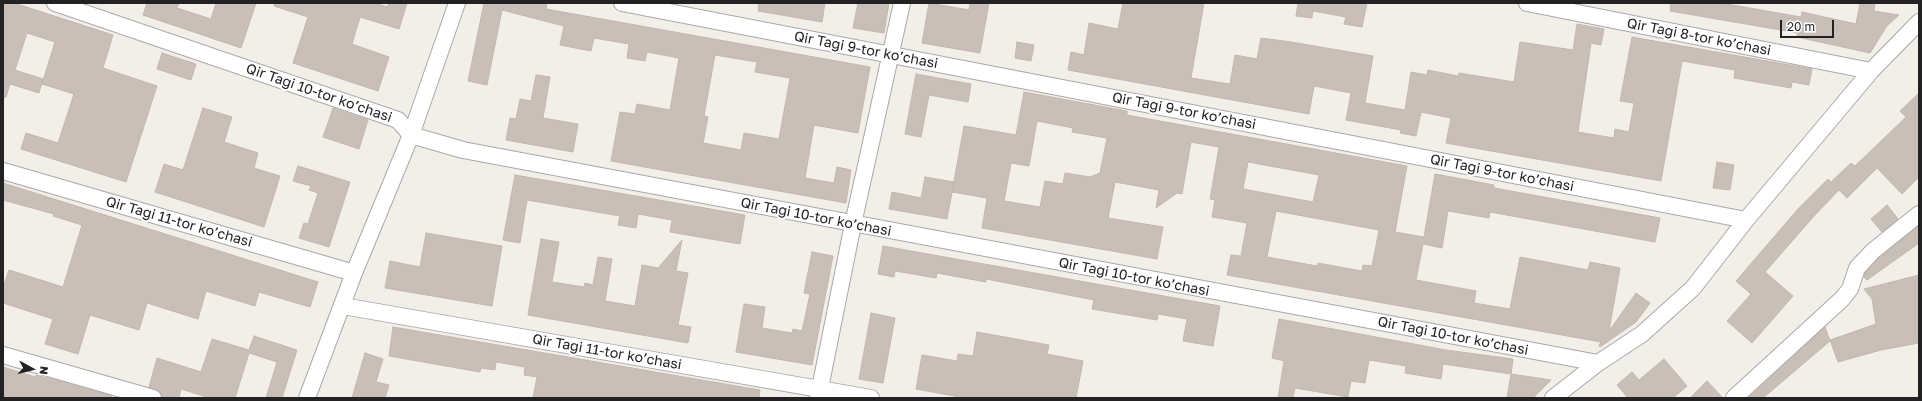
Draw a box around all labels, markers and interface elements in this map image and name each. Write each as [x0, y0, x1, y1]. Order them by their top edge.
scale bar [1782, 12, 1836, 38]
street label: Qir Tagi 8-tor koʼchasi [1626, 15, 1772, 59]
text: 20 m [1787, 19, 1815, 34]
street label: Qir Tagi 9-tor koʼchasi [793, 28, 939, 72]
street label: Qir Tagi 10-tor koʼchasi [244, 60, 394, 126]
street label: Qir Tagi 9-tor koʼchasi [1111, 89, 1257, 133]
street label: Qir Tagi 9-tor koʼchasi [1429, 151, 1575, 195]
street label: Qir Tagi 11-tor koʼchasi [104, 193, 254, 251]
street label: Qir Tagi 10-tor koʼchasi [739, 194, 893, 240]
street label: Qir Tagi 10-tor koʼchasi [1057, 254, 1211, 300]
street label: Qir Tagi 10-tor koʼchasi [1376, 313, 1530, 359]
street label: Qir Tagi 11-tor koʼchasi [531, 331, 683, 373]
north arrow [12, 349, 52, 389]
text: N [37, 366, 51, 375]

